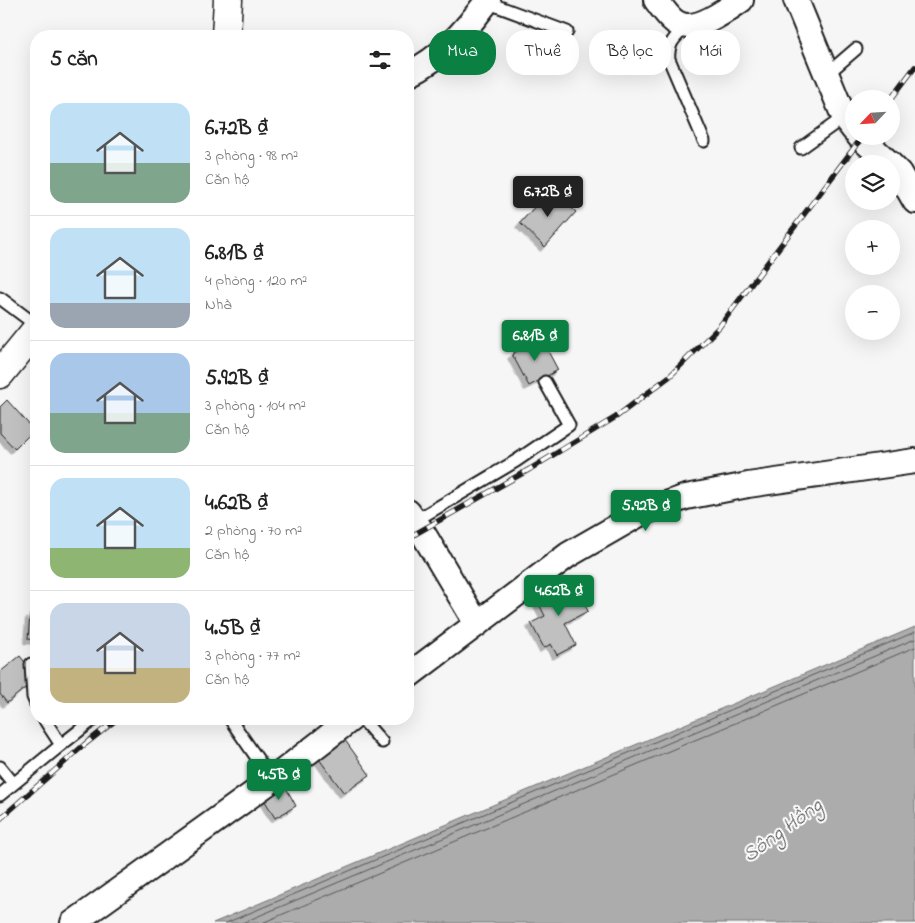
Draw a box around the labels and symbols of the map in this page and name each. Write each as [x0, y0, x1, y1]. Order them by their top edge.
north arrow [845, 90, 900, 145]
pin: 6.72B ₫ [502, 176, 594, 218]
pin: 6.81B ₫ [489, 320, 581, 362]
pin: 5.92B ₫ [600, 490, 692, 532]
pin: 4.62B ₫ [513, 574, 605, 617]
pin: 4.5B ₫ [238, 758, 320, 801]
water label: Sông Hồng [737, 791, 830, 871]

